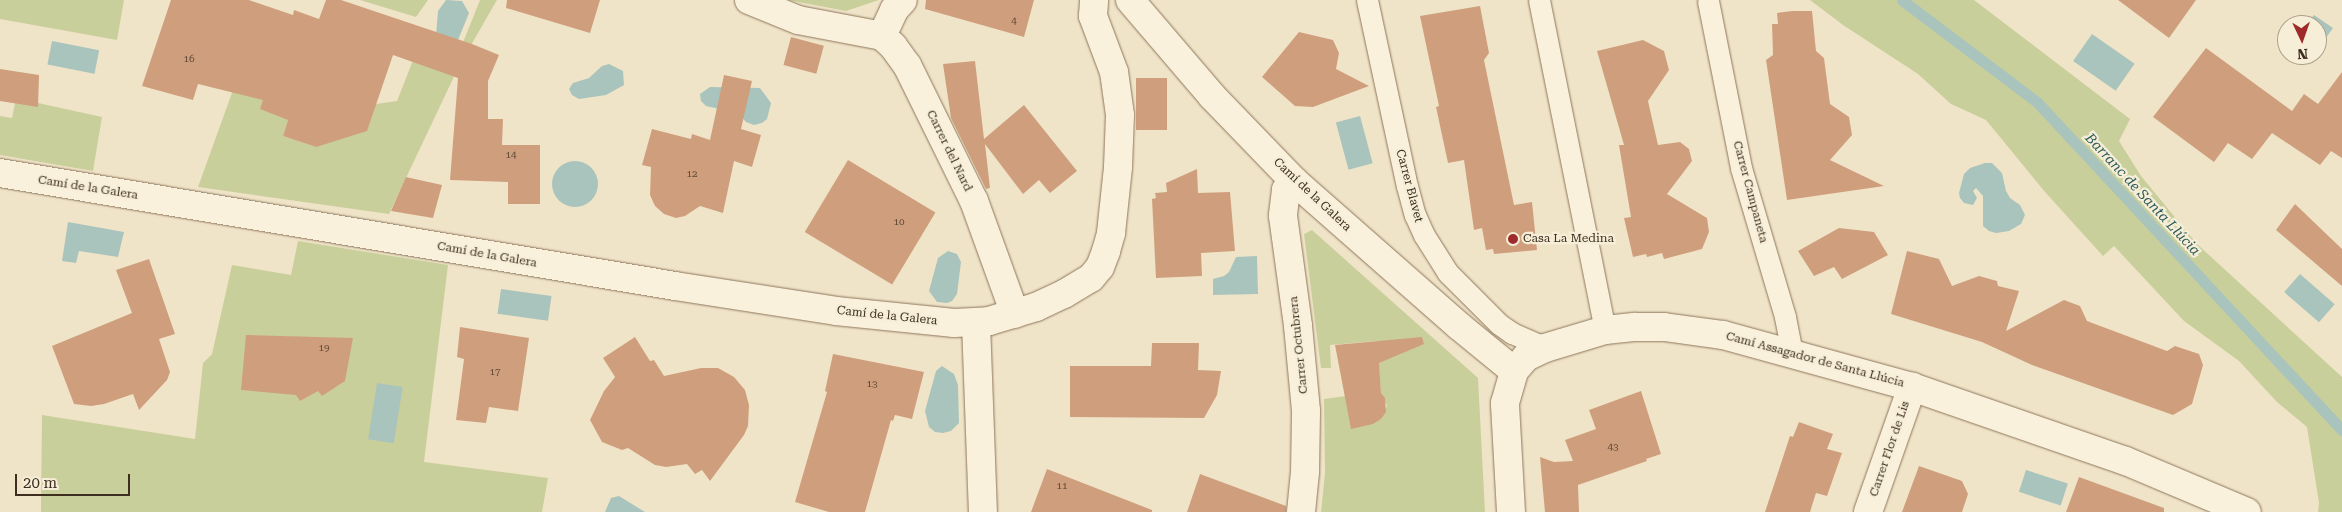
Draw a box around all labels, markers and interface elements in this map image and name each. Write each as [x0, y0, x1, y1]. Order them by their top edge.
house number: 4 [1011, 15, 1017, 27]
north arrow [2277, 15, 2327, 65]
text: N [2297, 46, 2309, 62]
house number: 16 [183, 53, 195, 65]
street label: Carrer del Nard [923, 108, 975, 194]
water label: Barranc de Santa Llúcia [2082, 129, 2204, 259]
street label: Carrer Campaneta [1729, 139, 1771, 245]
street label: Carrer Blavet [1392, 148, 1426, 224]
house number: 14 [505, 149, 517, 161]
street label: Camí de la Galera [1270, 155, 1354, 235]
house number: 12 [686, 168, 698, 180]
street label: Camí de la Galera [37, 173, 139, 203]
house number: 10 [893, 216, 905, 228]
place label: Casa La Medina [1523, 232, 1614, 246]
marker: Casa La Medina [1507, 233, 1519, 245]
street label: Camí de la Galera [436, 239, 538, 271]
street label: Carrer Octubrera [1287, 295, 1311, 395]
street label: Camí de la Galera [836, 304, 938, 328]
street label: Camí Assagador de Santa Llúcia [1724, 329, 1906, 391]
house number: 19 [318, 342, 330, 354]
house number: 17 [489, 366, 501, 378]
house number: 13 [866, 378, 878, 390]
street label: Carrer Flor de Lis [1867, 399, 1913, 499]
house number: 43 [1607, 441, 1619, 453]
scale bar [18, 464, 132, 496]
text: 20 m [23, 474, 57, 492]
house number: 11 [1056, 480, 1068, 492]

